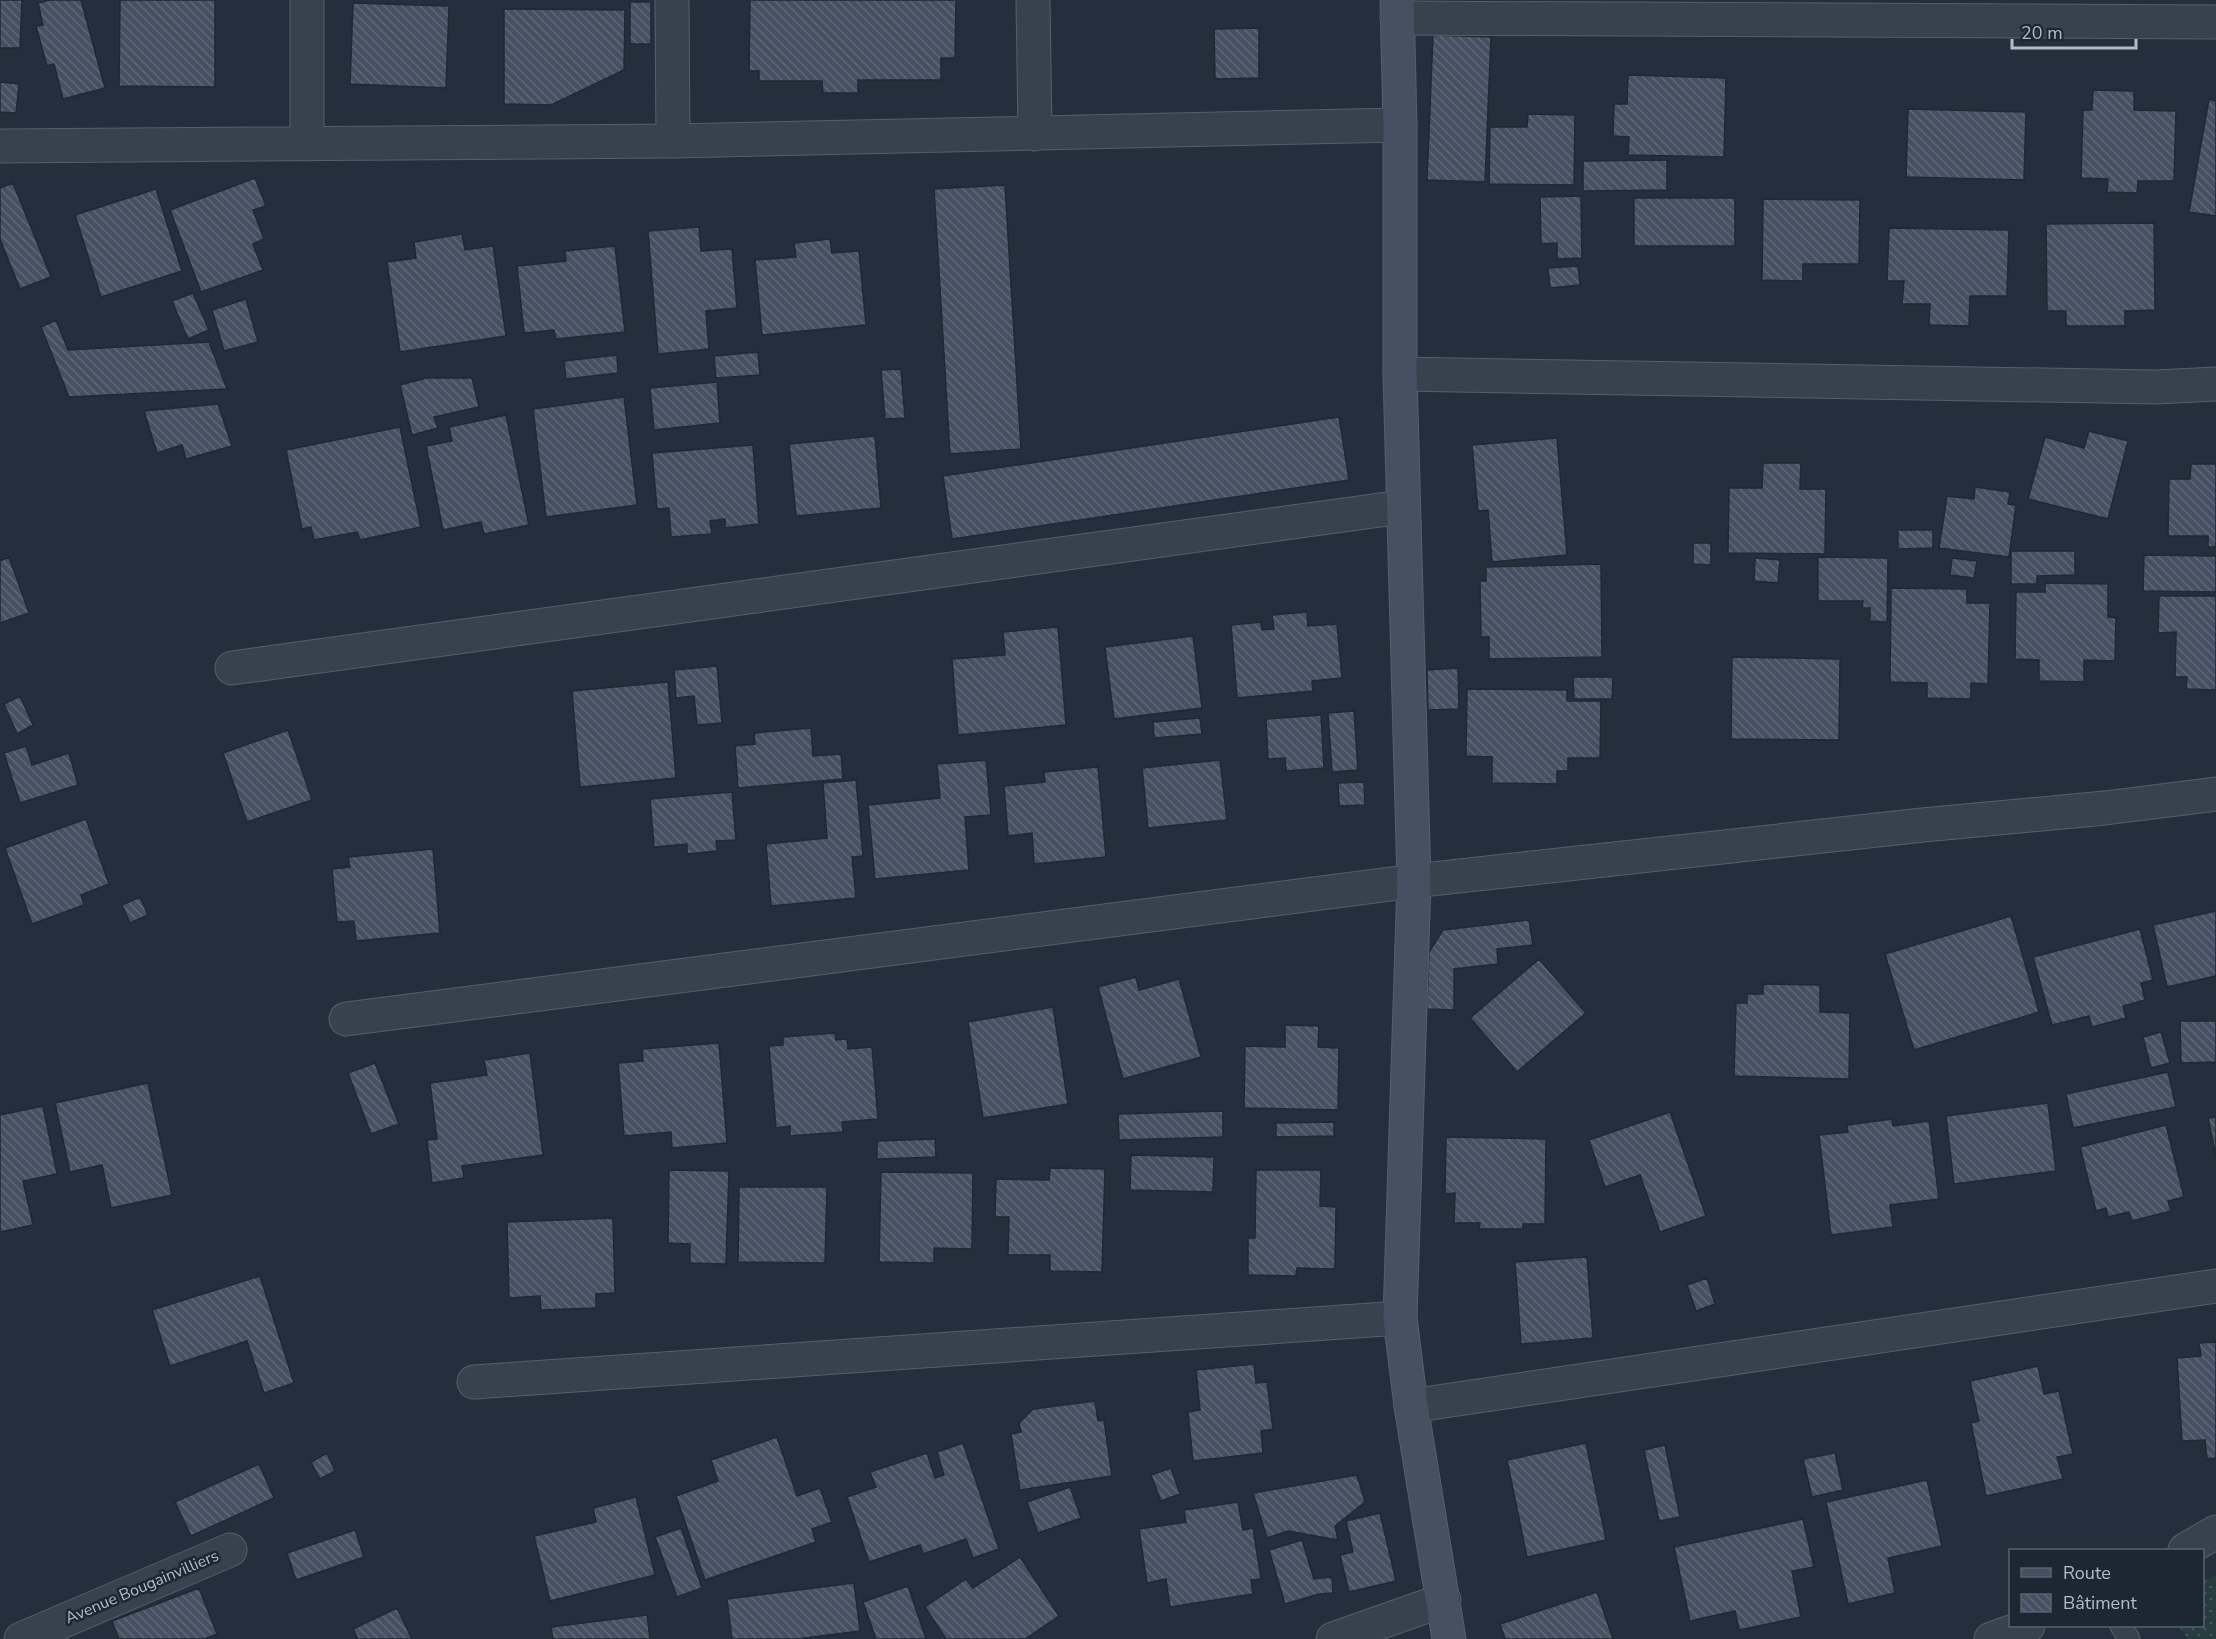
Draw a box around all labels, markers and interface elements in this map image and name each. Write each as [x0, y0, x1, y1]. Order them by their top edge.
scale bar [2012, 12, 2136, 50]
text: 20 m [2021, 21, 2063, 45]
street label: Avenue Bougainvilliers [62, 1545, 222, 1629]
legend [2009, 1549, 2204, 1627]
text: Route [2063, 1561, 2111, 1585]
text: Bâtiment [2063, 1591, 2137, 1615]

